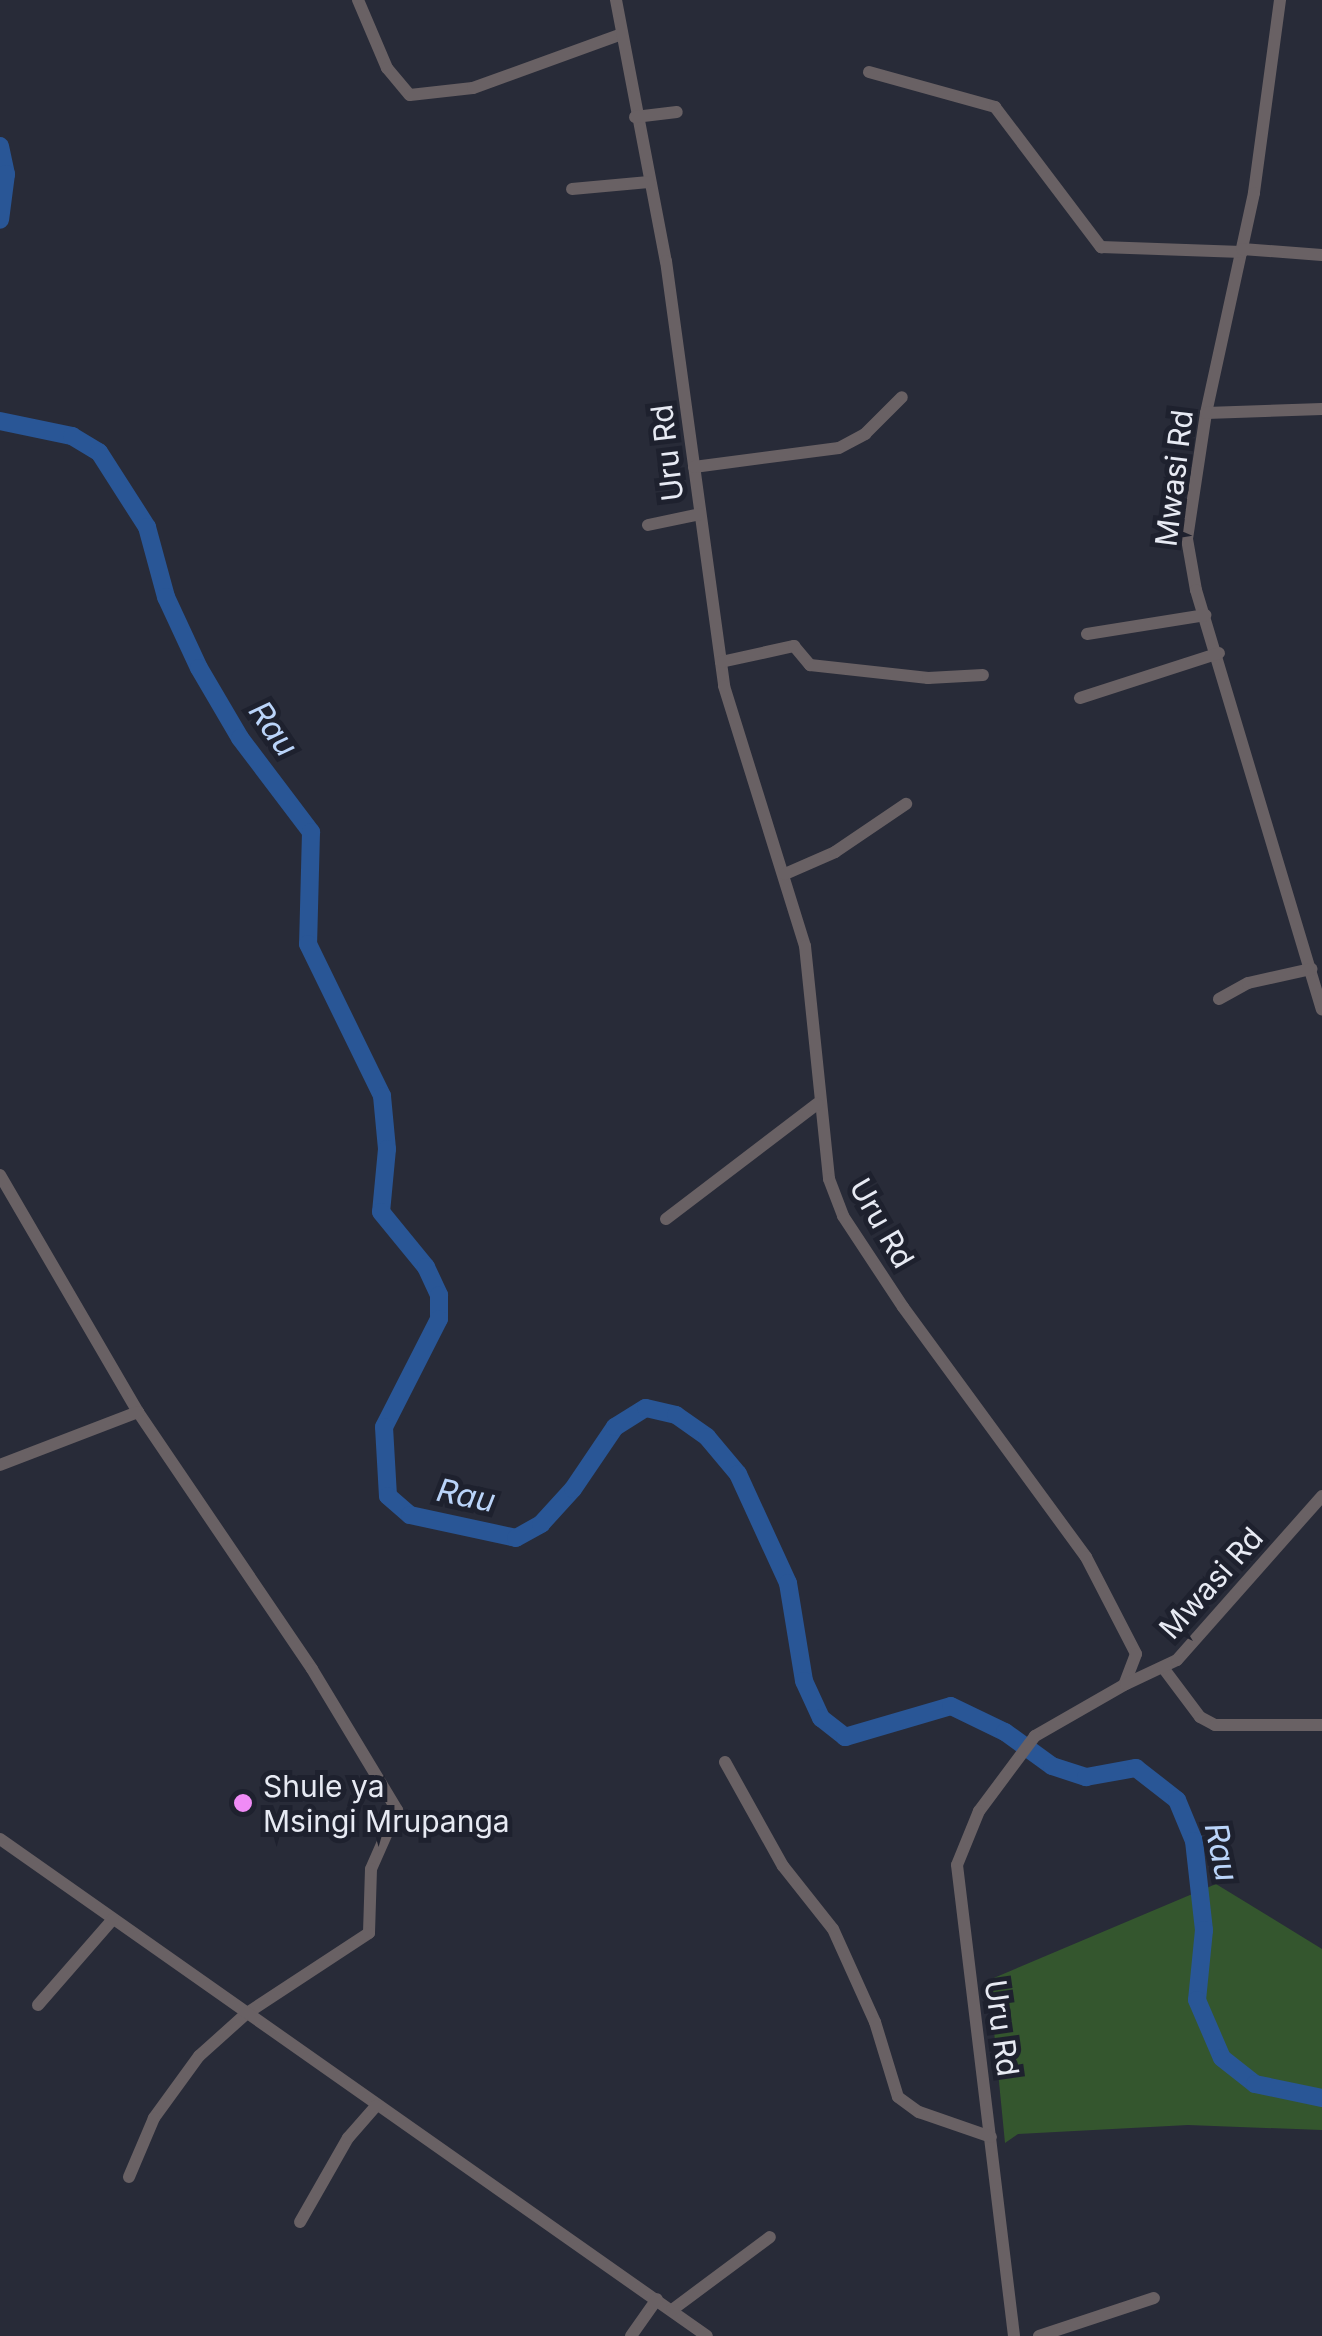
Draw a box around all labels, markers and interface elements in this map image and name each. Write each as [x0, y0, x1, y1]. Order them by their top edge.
street label: Uru Rd [643, 403, 691, 503]
street label: Mwasi Rd [1148, 408, 1200, 548]
water label: Rau [240, 694, 306, 764]
street label: Uru Rd [842, 1172, 922, 1274]
water label: Rau [433, 1471, 499, 1521]
street label: Mwasi Rd [1152, 1520, 1270, 1646]
place label: Shule ya Msingi Mrupanga [263, 1768, 510, 1838]
marker: Shule ya Msingi Mrupanga [232, 1792, 254, 1814]
water label: Rau [1196, 1819, 1246, 1885]
street label: Uru Rd [977, 1977, 1027, 2079]

